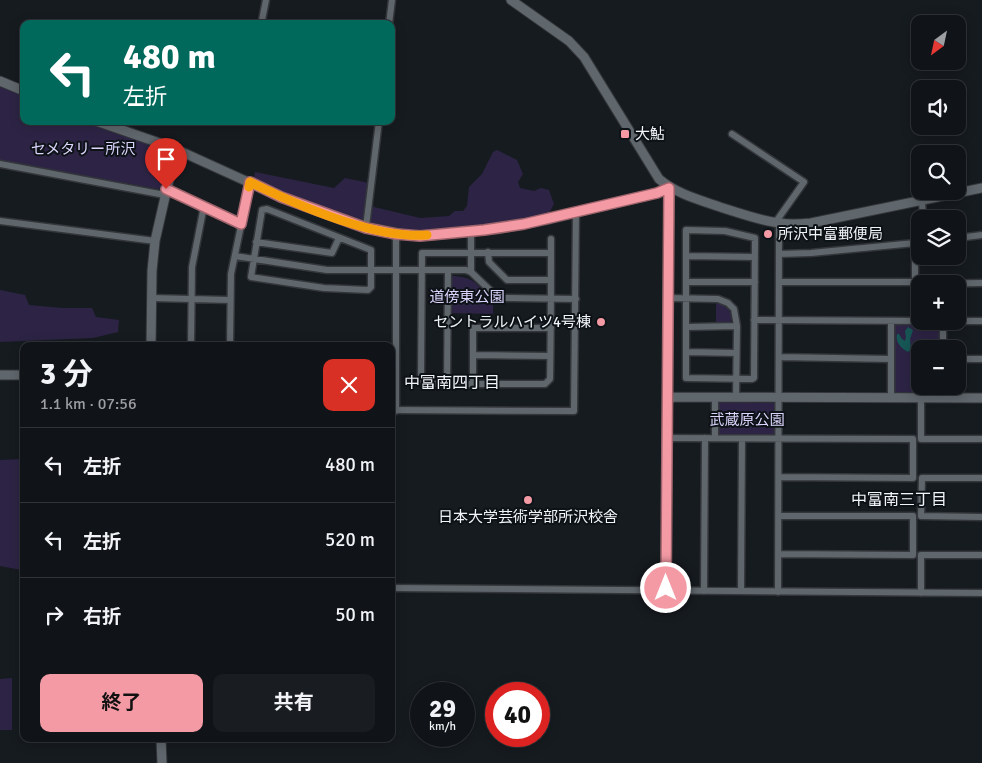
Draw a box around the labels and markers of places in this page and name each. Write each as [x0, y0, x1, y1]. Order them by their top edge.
place label: 大鮎 [635, 125, 665, 143]
marker: 大鮎 [619, 128, 631, 140]
pin [145, 138, 187, 189]
place label: 所沢中富郵便局 [778, 225, 883, 243]
marker: 所沢中富郵便局 [762, 228, 774, 240]
place label: セントラルハイツ4号棟 [433, 313, 591, 331]
marker: セントラルハイツ4号棟 [595, 316, 607, 328]
marker: 日本大学芸術学部所沢校舎 [522, 494, 534, 506]
place label: 日本大学芸術学部所沢校舎 [438, 508, 618, 526]

